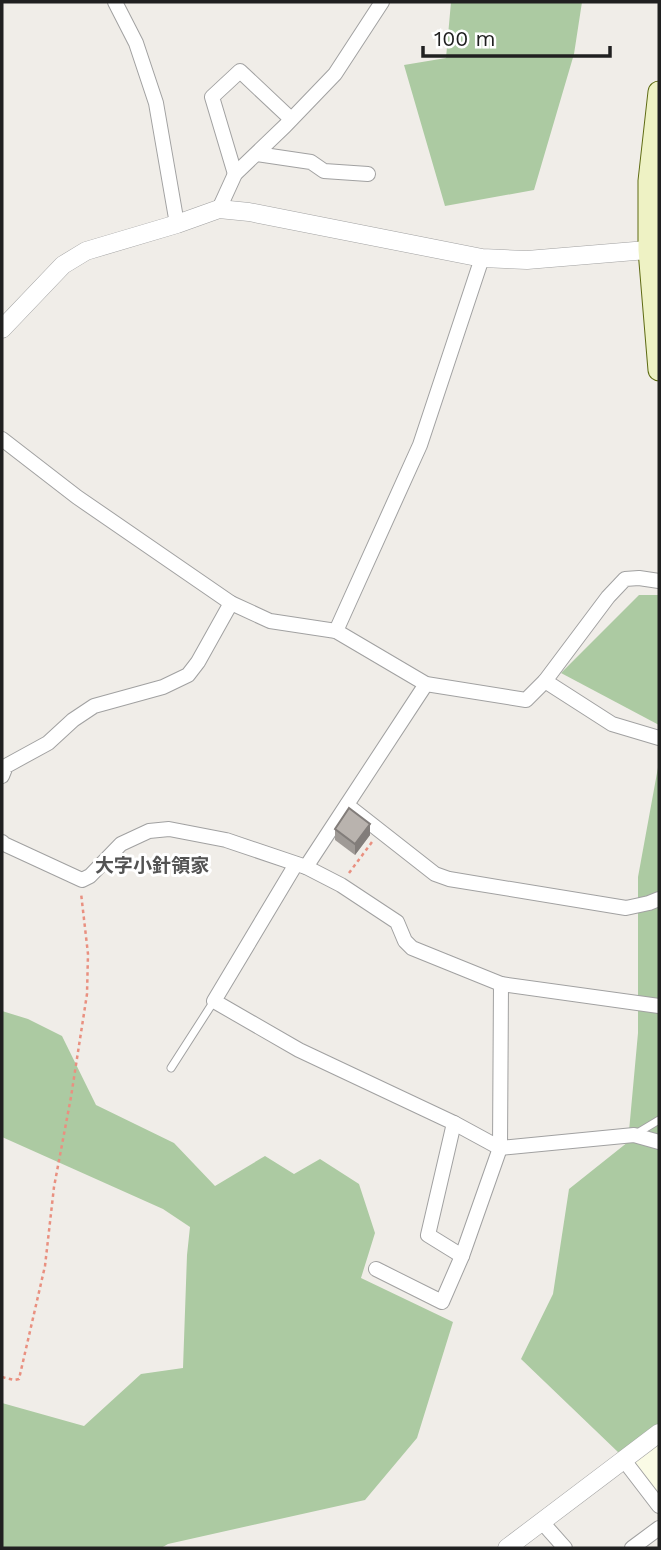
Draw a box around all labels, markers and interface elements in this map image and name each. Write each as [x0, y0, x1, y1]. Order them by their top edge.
scale bar [423, 14, 610, 58]
text: 100 m [434, 26, 496, 51]
district label: 大字小針領家 [95, 854, 209, 877]

